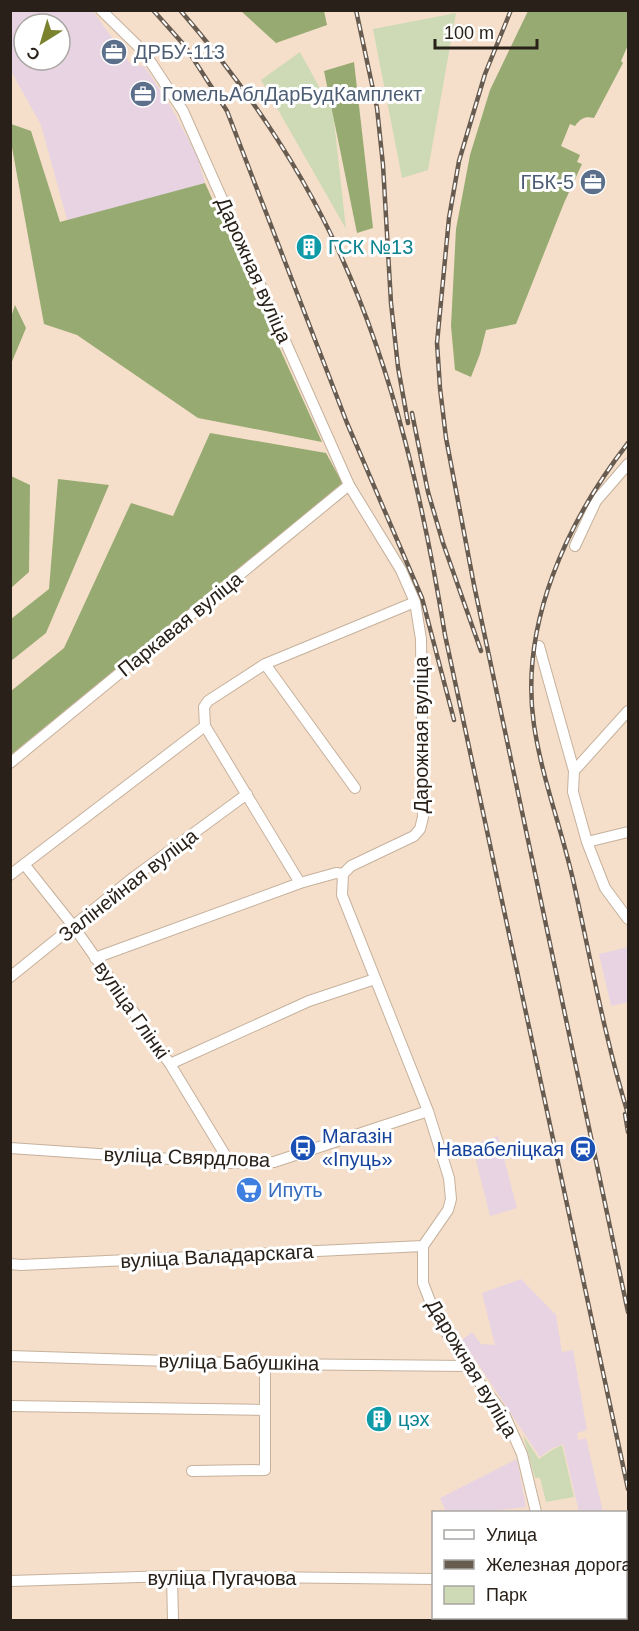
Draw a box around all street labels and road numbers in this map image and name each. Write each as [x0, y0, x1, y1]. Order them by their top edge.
street label: Дарожная вуліца [212, 194, 296, 347]
street label: Паркавая вуліца [114, 567, 247, 681]
street label: Дарожная вуліца [410, 656, 432, 814]
street label: Залінейная вуліца [54, 824, 202, 946]
street label: вуліца Глінкі [90, 957, 174, 1063]
street label: вуліца Свярдлова [103, 1143, 271, 1171]
street label: вуліца Валадарскага [120, 1240, 315, 1272]
street label: Дарожная вуліца [422, 1295, 522, 1442]
street label: вуліца Бабушкіна [158, 1350, 320, 1374]
street label: вуліца Пугачова [148, 1567, 297, 1589]

